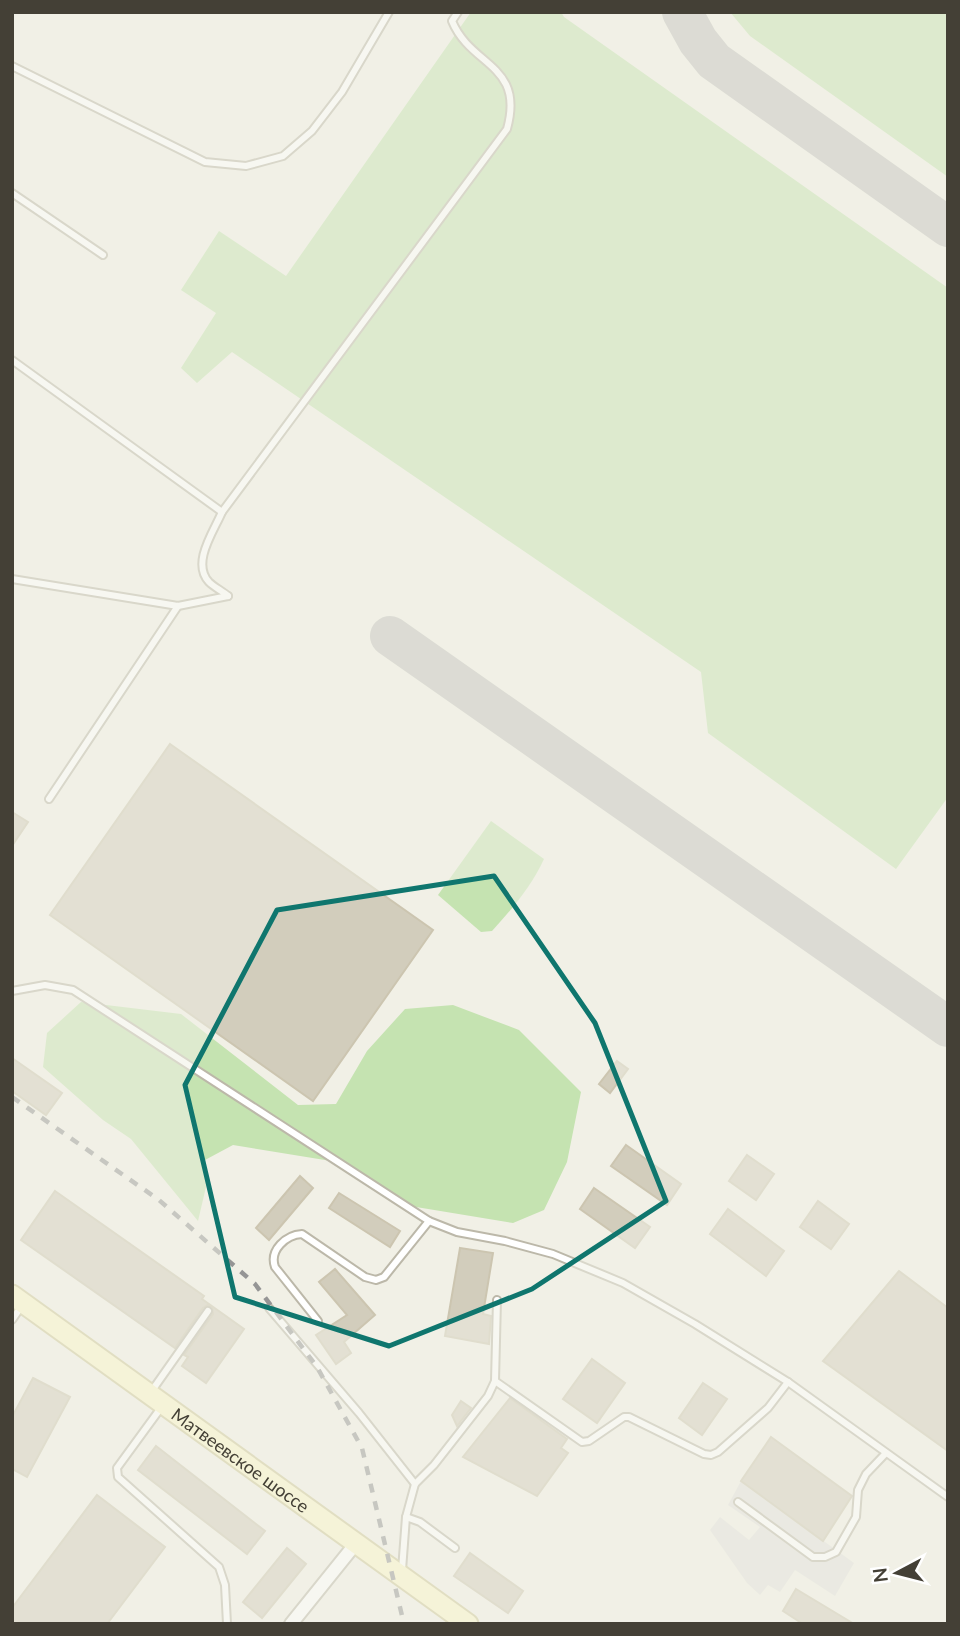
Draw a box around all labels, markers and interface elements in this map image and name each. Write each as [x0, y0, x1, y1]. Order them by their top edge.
street label: Матвеевское шоссе [168, 1403, 314, 1517]
north arrow [862, 1538, 932, 1608]
text: N [867, 1566, 892, 1584]

